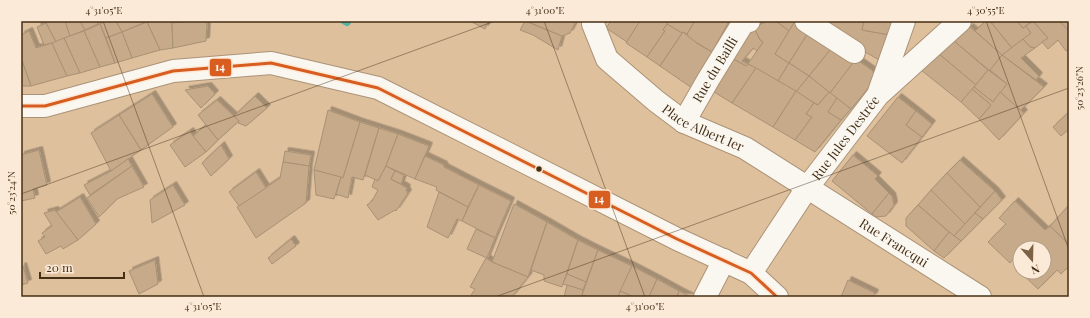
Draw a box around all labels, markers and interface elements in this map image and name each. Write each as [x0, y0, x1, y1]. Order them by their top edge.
text: 4°31'05"E [86, 3, 122, 17]
text: 4°31'00"E [526, 3, 564, 17]
text: 4°30'55"E [967, 3, 1005, 17]
street label: Rue du Bailli [688, 33, 741, 105]
line badge: 14 [209, 58, 232, 77]
text: 14 [215, 59, 225, 74]
text: 50°23'26"N [1072, 66, 1086, 110]
street label: Rue Jules Destrée [807, 92, 883, 183]
street label: Place Albert Ier [659, 100, 747, 155]
unlabelled marker [534, 164, 544, 174]
text: 50°23'24"N [4, 171, 18, 215]
line badge: 14 [588, 190, 611, 209]
text: 14 [594, 191, 604, 206]
street label: Rue Francqui [857, 214, 932, 270]
north arrow [1012, 240, 1052, 280]
scale bar [40, 254, 124, 280]
text: 20 m [46, 259, 73, 275]
text: N [1029, 261, 1042, 278]
text: 4°31'05"E [185, 299, 221, 313]
text: 4°31'00"E [626, 299, 664, 313]

